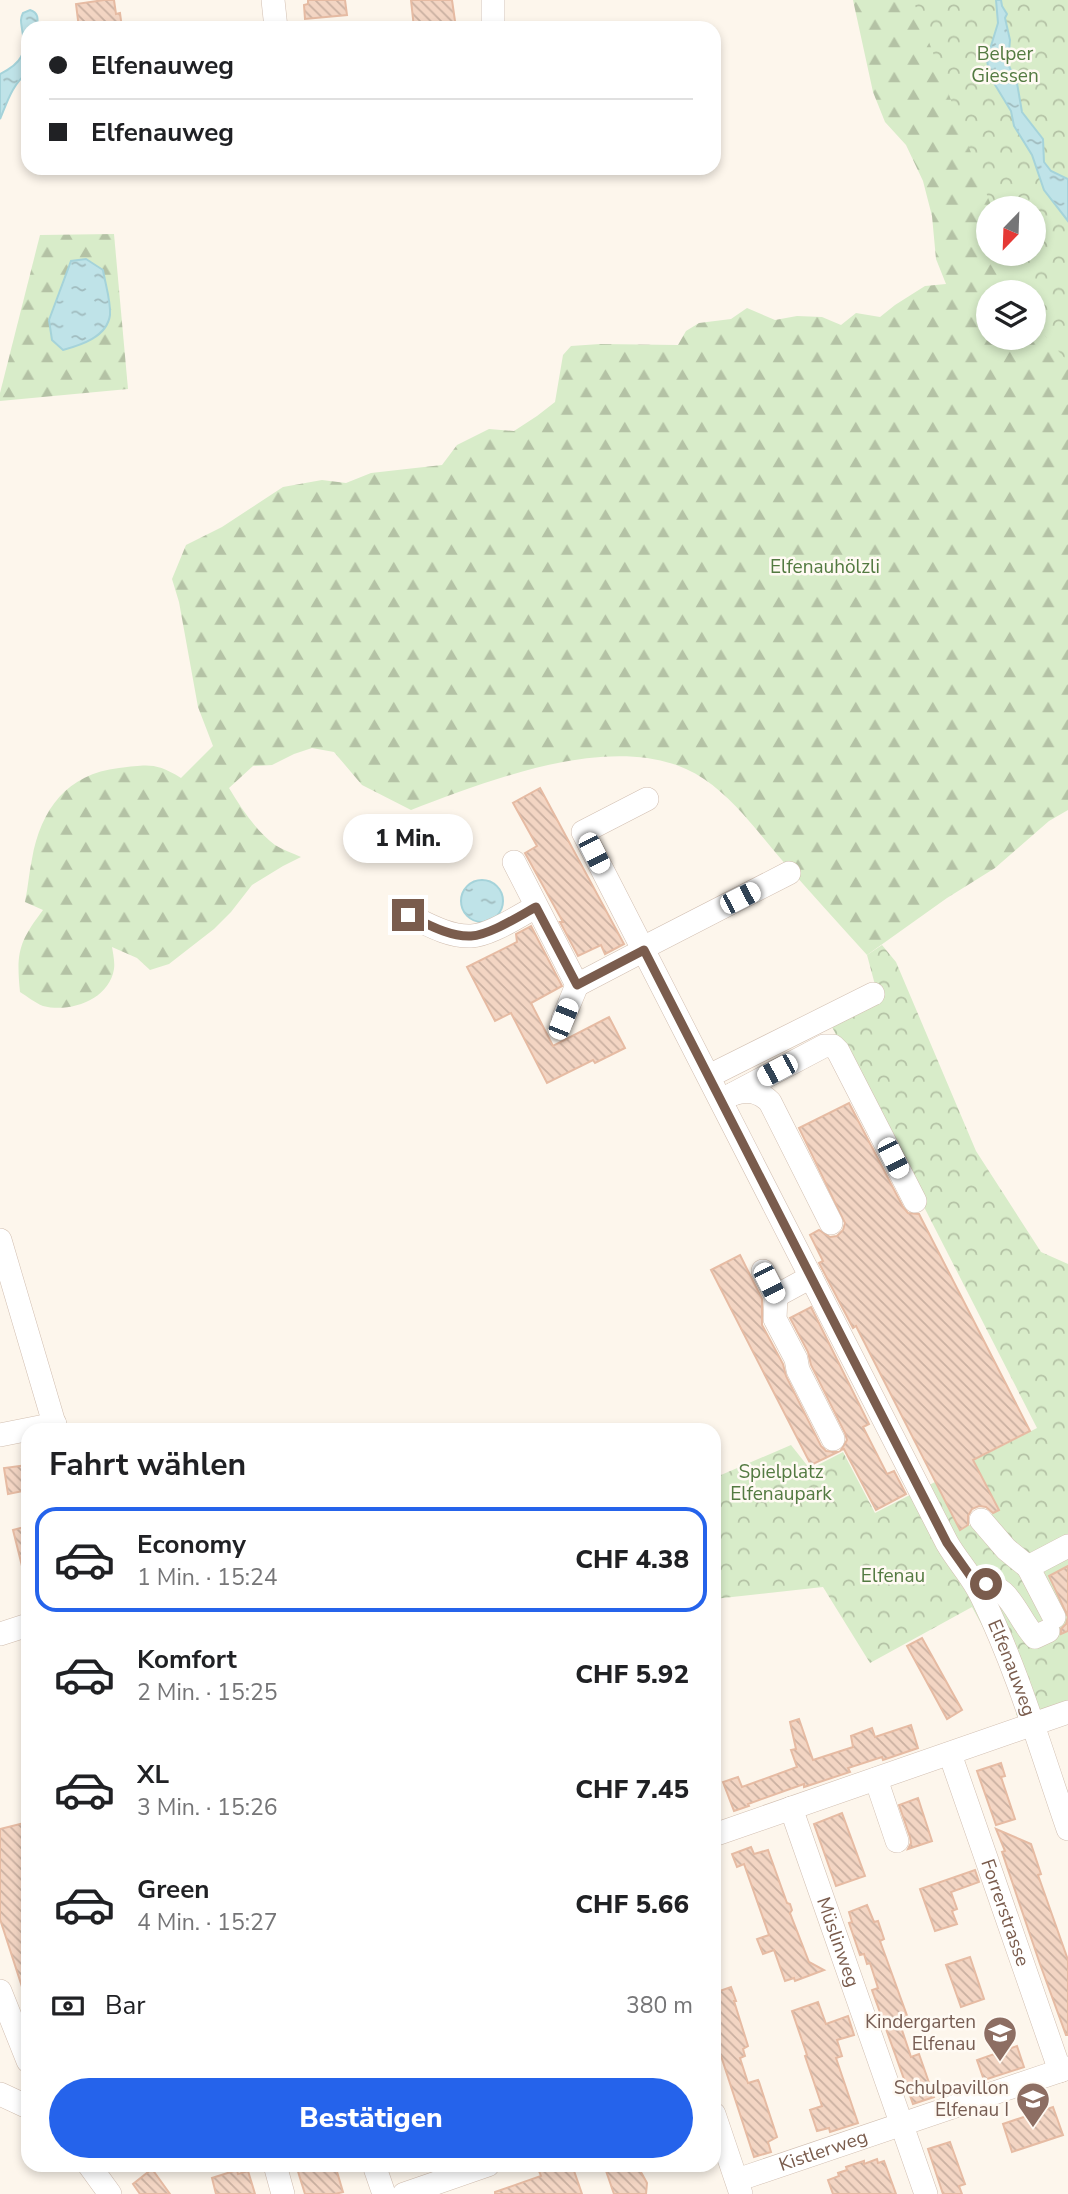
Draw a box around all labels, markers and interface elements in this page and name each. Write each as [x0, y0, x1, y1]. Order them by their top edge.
park label: Belper Giessen [971, 41, 1039, 89]
text: Elfenauweg [91, 48, 234, 83]
text: Elfenauweg [91, 115, 234, 150]
north arrow [976, 196, 1046, 266]
map controls [976, 196, 1046, 350]
button: layers [976, 280, 1046, 350]
park label: Elfenauhölzli [770, 554, 880, 580]
callout: 1 Min. [343, 814, 473, 862]
text: 1 Min. [375, 823, 441, 854]
car [576, 830, 613, 876]
car [717, 879, 764, 917]
route end [392, 899, 424, 931]
car [546, 996, 581, 1042]
car [754, 1051, 801, 1089]
car [875, 1135, 912, 1181]
car [751, 1260, 788, 1306]
text: Fahrt wählen [49, 1443, 246, 1486]
park label: Spielplatz Elfenaupark [730, 1459, 832, 1507]
text: Economy [137, 1527, 246, 1562]
icon: car [53, 1528, 116, 1591]
text: CHF 4.38 [575, 1542, 689, 1577]
text: 1 Min. · 15:24 [137, 1562, 278, 1593]
park label: Elfenau [861, 1563, 925, 1589]
route start [970, 1568, 1002, 1600]
street label: Elfenauweg [981, 1615, 1042, 1719]
text: Komfort [137, 1642, 237, 1677]
icon: car [53, 1643, 116, 1706]
text: CHF 5.92 [575, 1657, 689, 1692]
text: 2 Min. · 15:25 [137, 1677, 278, 1708]
text: XL [137, 1757, 169, 1792]
icon: car [53, 1758, 116, 1821]
text: CHF 7.45 [575, 1772, 689, 1807]
text: 3 Min. · 15:26 [137, 1792, 278, 1823]
street label: Forrerstrasse [974, 1856, 1036, 1970]
text: Green [137, 1872, 210, 1907]
icon: car [53, 1873, 116, 1936]
text: CHF 5.66 [575, 1887, 689, 1922]
street label: Müslinweg [810, 1893, 866, 1991]
text: 4 Min. · 15:27 [137, 1907, 278, 1938]
icon: cash [49, 1987, 87, 2025]
text: Bar [105, 1988, 146, 2023]
text: 380 m [626, 1990, 693, 2021]
place label: Kindergarten Elfenau [865, 2009, 976, 2057]
school or university icon: Kindergarten Elfenau [981, 2014, 1019, 2063]
place label: Schulpavillon Elfenau I [894, 2075, 1009, 2123]
button: Bestätigen [49, 2078, 693, 2158]
school or university icon: Schulpavillon Elfenau I [1014, 2080, 1052, 2129]
street label: Kistlerweg [775, 2124, 871, 2178]

